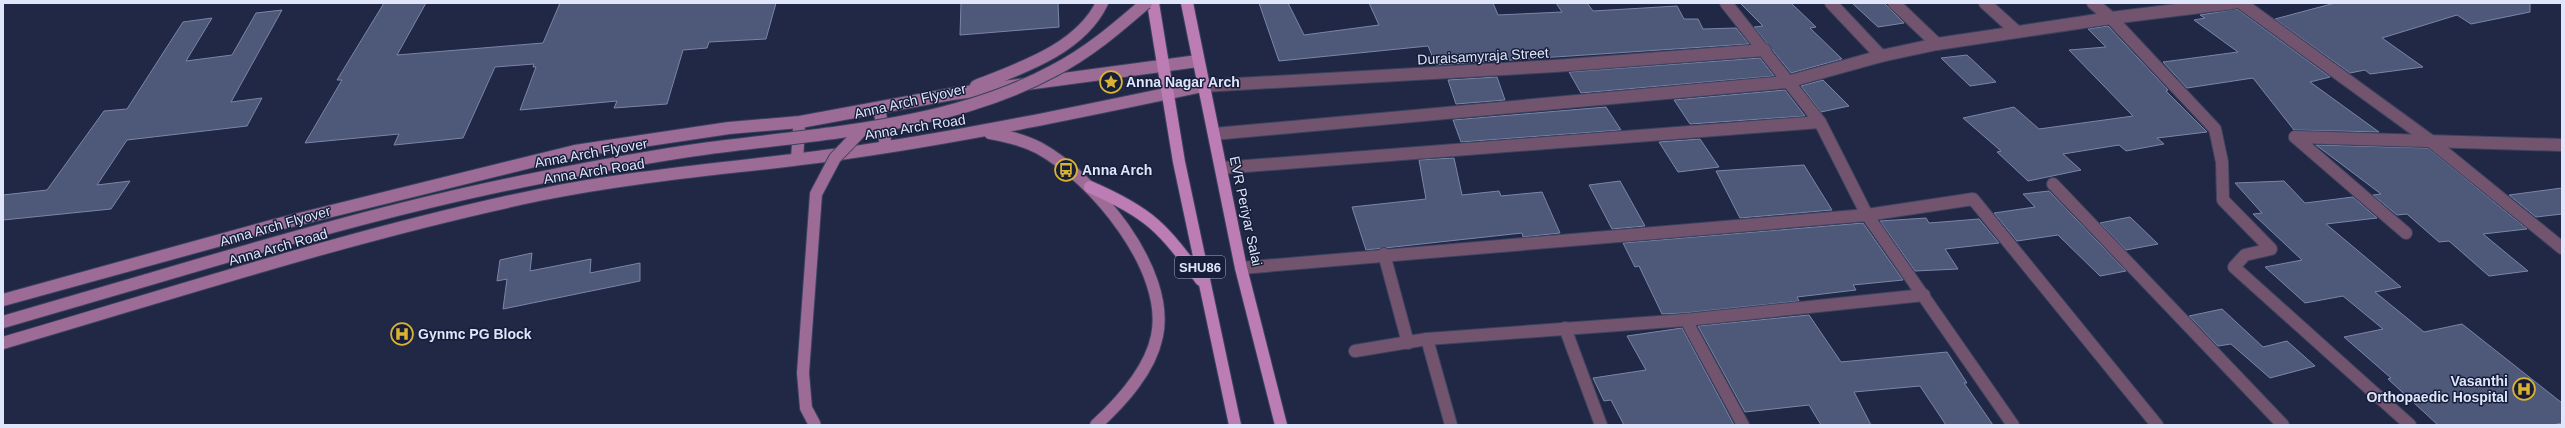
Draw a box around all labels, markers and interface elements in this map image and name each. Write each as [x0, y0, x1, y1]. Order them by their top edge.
street label: Duraisamyraja Street [1417, 45, 1549, 67]
place icon: Anna Nagar Arch [1098, 69, 1124, 95]
place label: Anna Nagar Arch [1126, 74, 1240, 90]
street label: Anna Arch Flyover [852, 80, 968, 122]
street label: Anna Arch Road [863, 111, 967, 143]
street label: Anna Arch Flyover [533, 135, 649, 171]
street label: Anna Arch Road [542, 155, 646, 187]
street label: EVR Periyar Salai [1227, 155, 1265, 267]
bus stop icon: Anna Arch [1053, 157, 1079, 183]
place label: Anna Arch [1082, 162, 1152, 178]
street label: Anna Arch Flyover [218, 202, 333, 249]
street label: Anna Arch Road [227, 225, 329, 269]
road number: SHU86 [1175, 256, 1225, 278]
hospital icon: Gynmc PG Block [389, 321, 415, 347]
place label: Gynmc PG Block [418, 326, 532, 342]
place label: Vasanthi Orthopaedic Hospital [2366, 373, 2508, 405]
hospital icon: Vasanthi Orthopaedic Hospital [2511, 376, 2537, 402]

